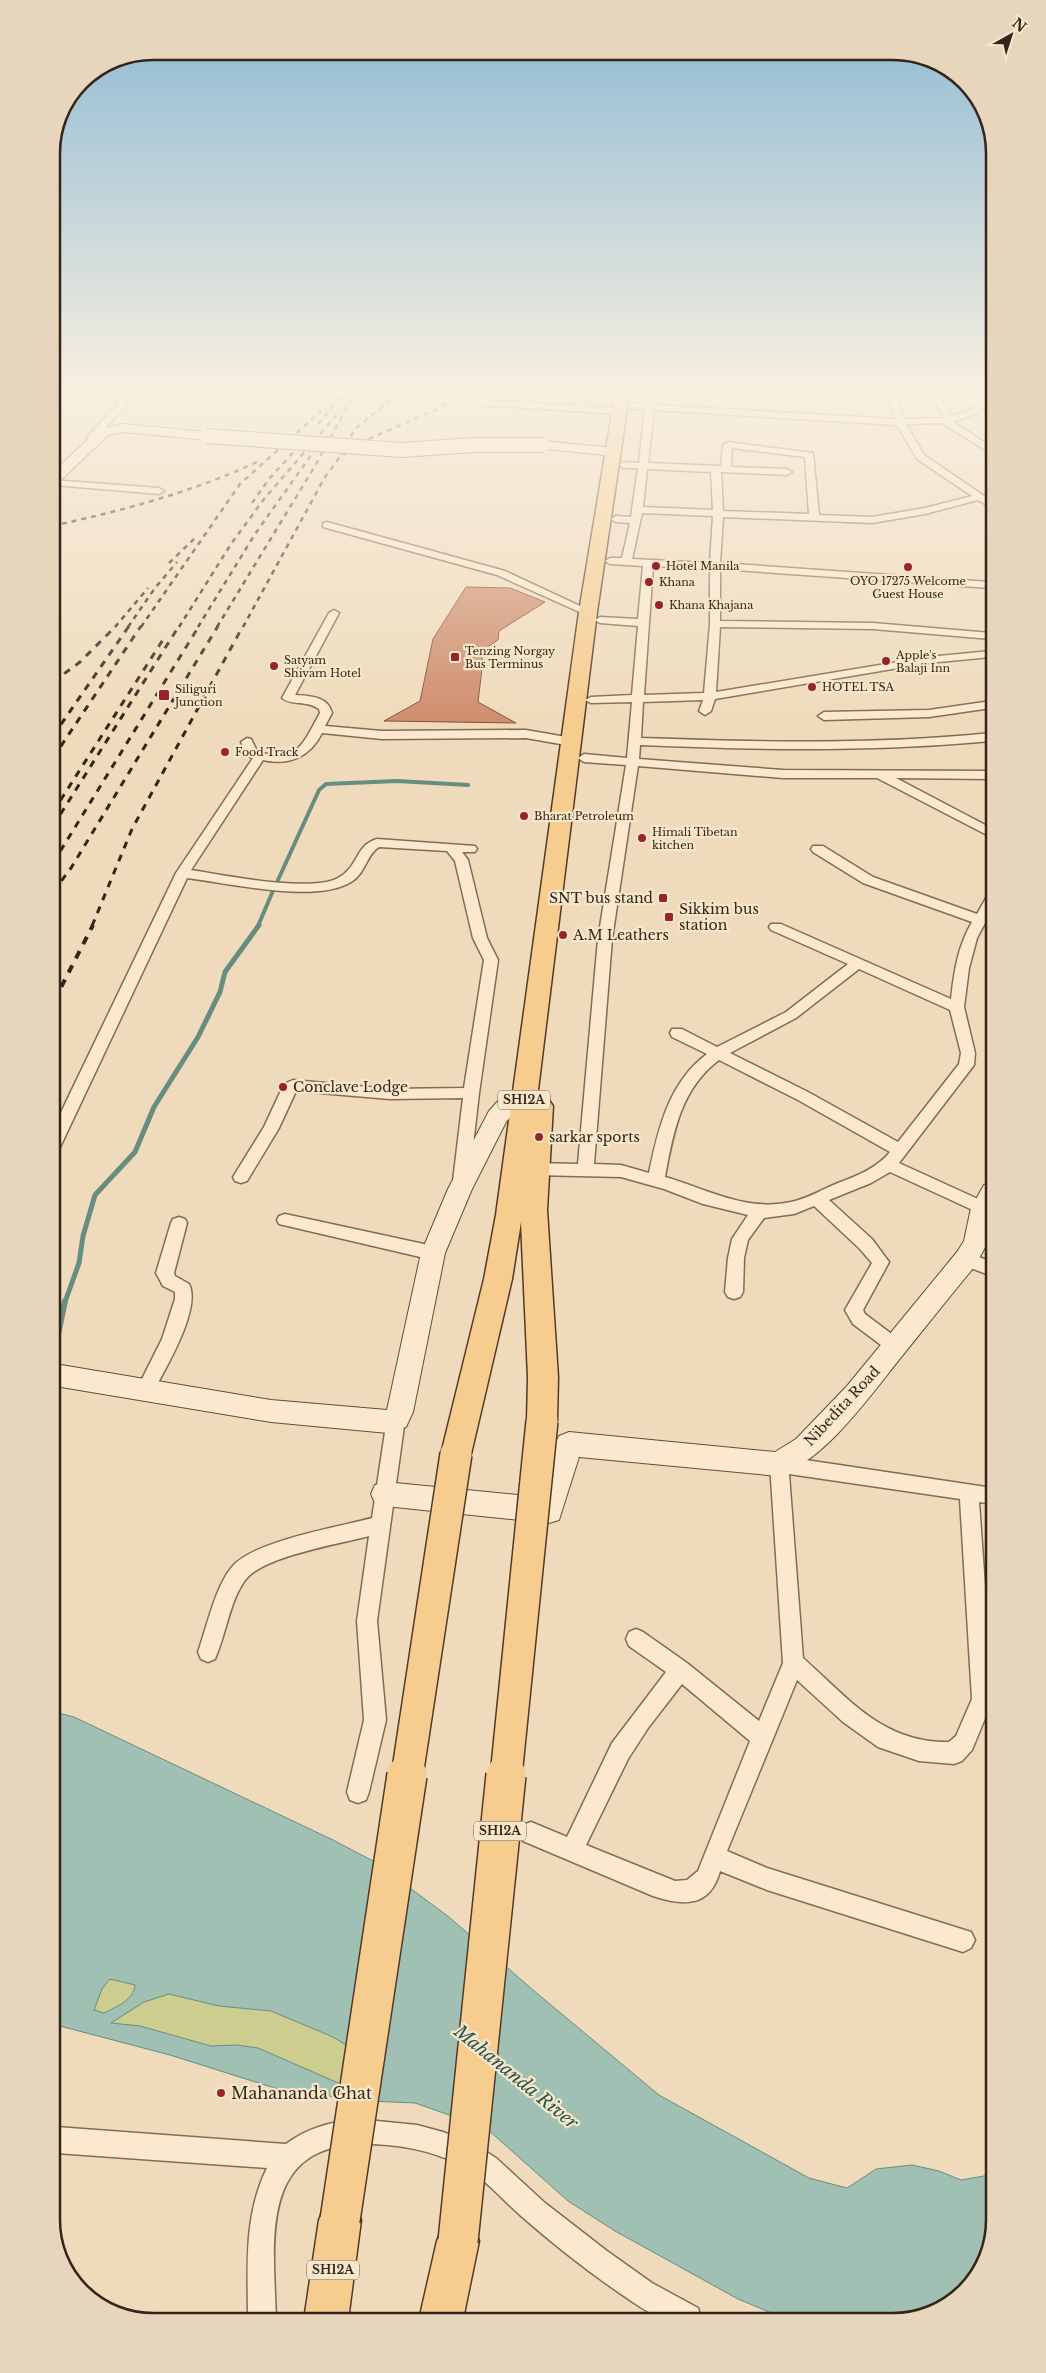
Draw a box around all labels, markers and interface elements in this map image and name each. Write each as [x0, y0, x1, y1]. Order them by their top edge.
north arrow [986, 10, 1036, 60]
text: N [1008, 14, 1030, 36]
place label: Hotel Manila [666, 559, 740, 573]
marker: Hotel Manila [650, 560, 662, 572]
marker: OYO 17275 Welcome Guest House [902, 561, 914, 573]
place label: OYO 17275 Welcome Guest House [850, 574, 966, 601]
place label: Khana [659, 575, 696, 589]
marker: Khana [643, 576, 655, 588]
place label: Khana Khajana [669, 598, 754, 612]
marker: Khana Khajana [653, 599, 665, 611]
place label: Tenzing Norgay Bus Terminus [465, 644, 555, 671]
place label: Apple's Balaji Inn [895, 648, 951, 675]
marker: Tenzing Norgay Bus Terminus [449, 651, 461, 663]
place label: Satyam Shivam Hotel [284, 653, 362, 680]
marker: Apple's Balaji Inn [880, 655, 892, 667]
marker: Satyam Shivam Hotel [268, 660, 280, 672]
place label: HOTEL TSA [822, 680, 894, 694]
marker: HOTEL TSA [806, 681, 818, 693]
place label: Siliguri Junction [173, 682, 223, 709]
marker: Siliguri Junction [157, 688, 171, 702]
place label: Food Track [235, 745, 299, 759]
marker: Food Track [219, 746, 231, 758]
place label: Bharat Petroleum [534, 809, 634, 823]
marker: Bharat Petroleum [518, 810, 530, 822]
place label: Himali Tibetan kitchen [652, 825, 738, 852]
marker: Himali Tibetan kitchen [636, 832, 648, 844]
place label: SNT bus stand [549, 889, 654, 907]
marker: SNT bus stand [657, 892, 669, 904]
place label: Sikkim bus station [679, 900, 759, 934]
marker: Sikkim bus station [663, 911, 675, 923]
place label: A.M Leathers [572, 926, 669, 944]
marker: A.M Leathers [557, 929, 569, 941]
place label: Conclave Lodge [293, 1078, 408, 1096]
marker: Conclave Lodge [277, 1081, 289, 1093]
road number: SH12A [498, 1090, 550, 1110]
place label: sarkar sports [549, 1128, 640, 1146]
marker: sarkar sports [533, 1131, 545, 1143]
street label: Nibedita Road [800, 1362, 884, 1450]
road number: SH12A [474, 1822, 526, 1840]
water label: Mahananda River [449, 2020, 583, 2134]
place label: Mahananda Ghat [231, 2083, 372, 2103]
marker: Mahananda Ghat [215, 2087, 227, 2099]
road number: SH12A [307, 2260, 359, 2280]

